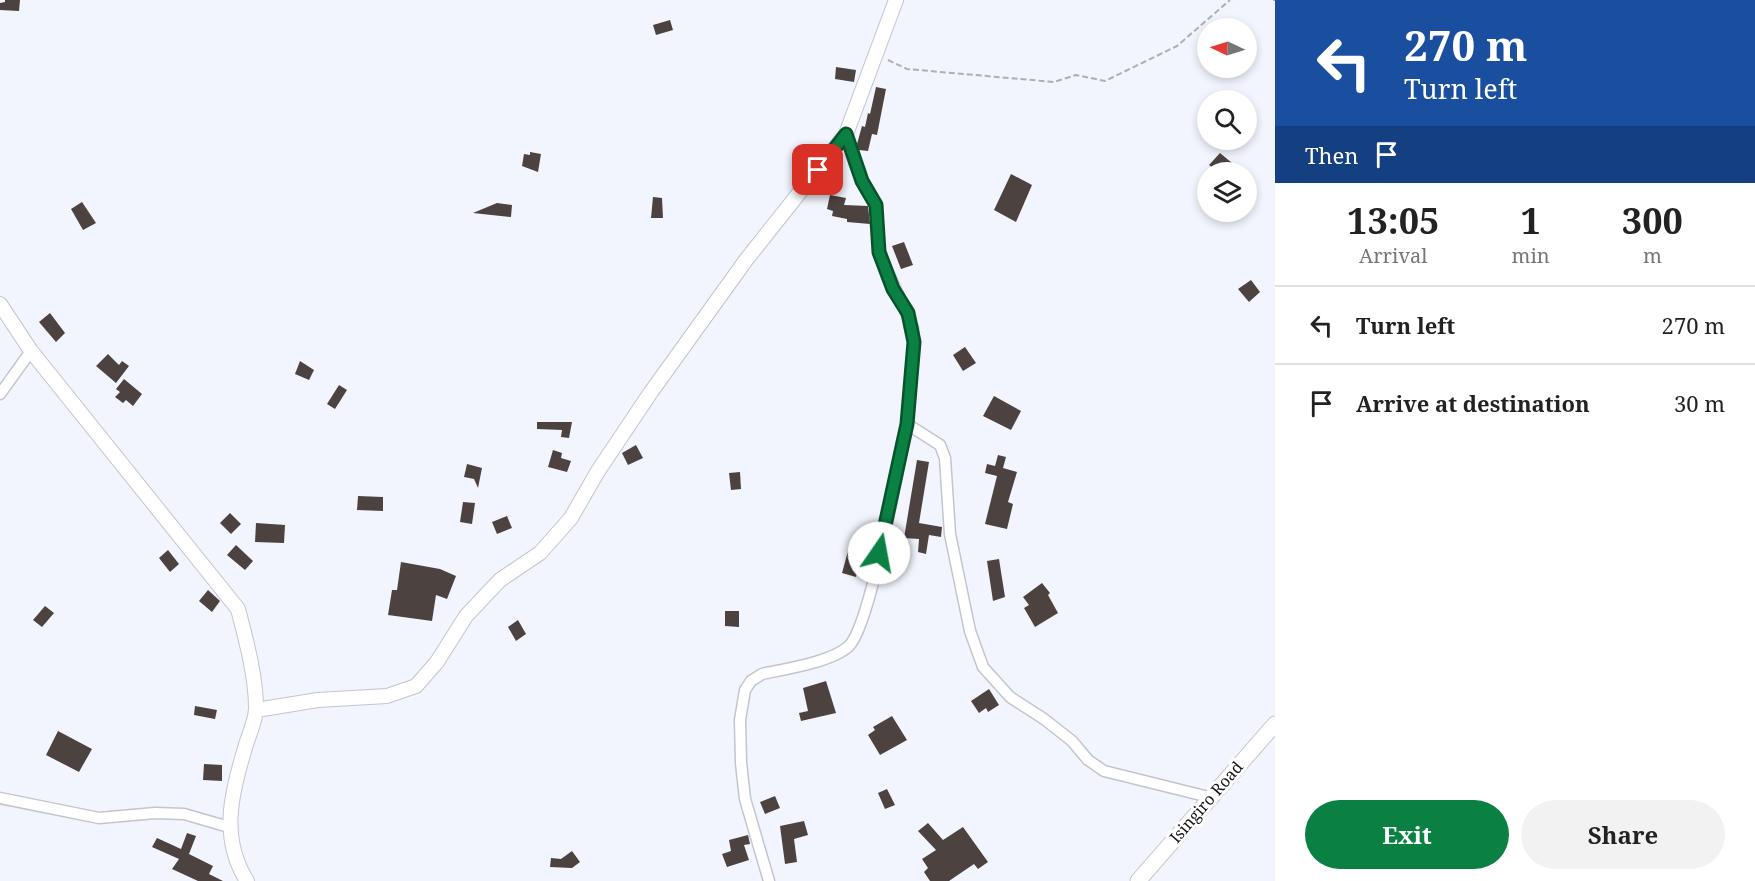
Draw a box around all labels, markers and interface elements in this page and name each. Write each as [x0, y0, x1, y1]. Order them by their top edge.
text: 270 m [1404, 16, 1528, 73]
north arrow [1197, 18, 1257, 78]
map controls [1197, 18, 1257, 222]
icon: left [1305, 24, 1383, 102]
text: Turn left [1404, 70, 1517, 107]
button: search [1197, 90, 1257, 150]
icon: arrive [1370, 138, 1403, 171]
text: Then [1305, 140, 1358, 170]
pin [792, 144, 843, 195]
icon: arrive [801, 153, 834, 186]
button: layers [1197, 162, 1257, 222]
text: 13:05 [1347, 196, 1439, 245]
text: 1 [1520, 196, 1541, 245]
text: 300 [1622, 196, 1683, 245]
text: Arrival [1359, 242, 1427, 269]
text: min [1512, 242, 1550, 269]
text: m [1643, 242, 1662, 269]
icon: left [1305, 309, 1338, 342]
text: Turn left [1356, 310, 1455, 340]
text: 270 m [1662, 310, 1725, 340]
icon: arrive [1305, 387, 1338, 420]
text: Arrive at destination [1356, 388, 1590, 418]
text: 30 m [1674, 388, 1725, 418]
position arrow [847, 521, 911, 585]
street label: Isingiro Road [1164, 756, 1248, 848]
button: Exit [1305, 800, 1509, 869]
button: Share [1521, 800, 1725, 869]

